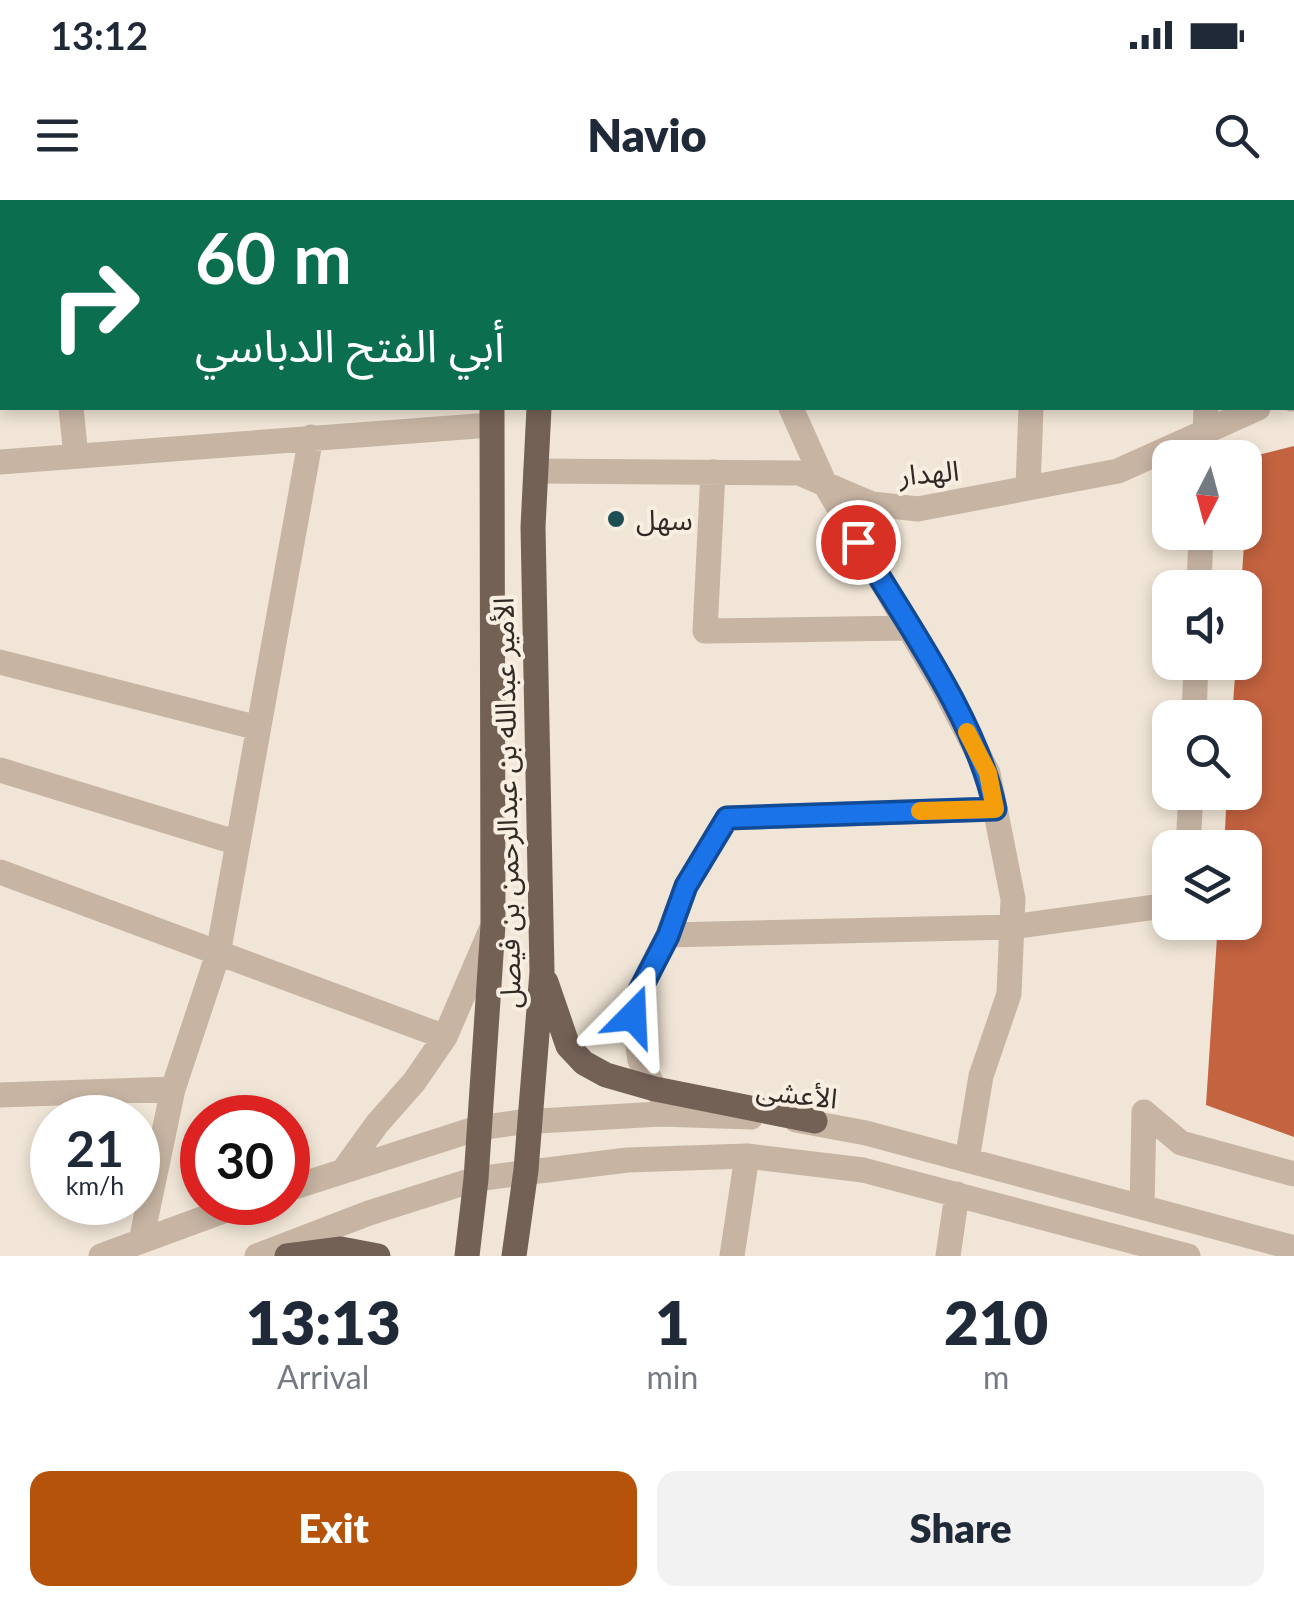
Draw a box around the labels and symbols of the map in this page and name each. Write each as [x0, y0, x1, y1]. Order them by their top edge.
north arrow [1152, 440, 1262, 550]
street label: الهدار [897, 452, 960, 493]
pin [816, 500, 901, 585]
place label: سهل [636, 502, 693, 537]
marker: سهل [605, 508, 627, 530]
street label: الأمير عبدالله بن عبدالرحمن بن فيصل [485, 597, 528, 1009]
position arrow [581, 964, 685, 1068]
street label: الأعشى [754, 1071, 839, 1116]
speed limit sign: 30 [180, 1095, 310, 1225]

